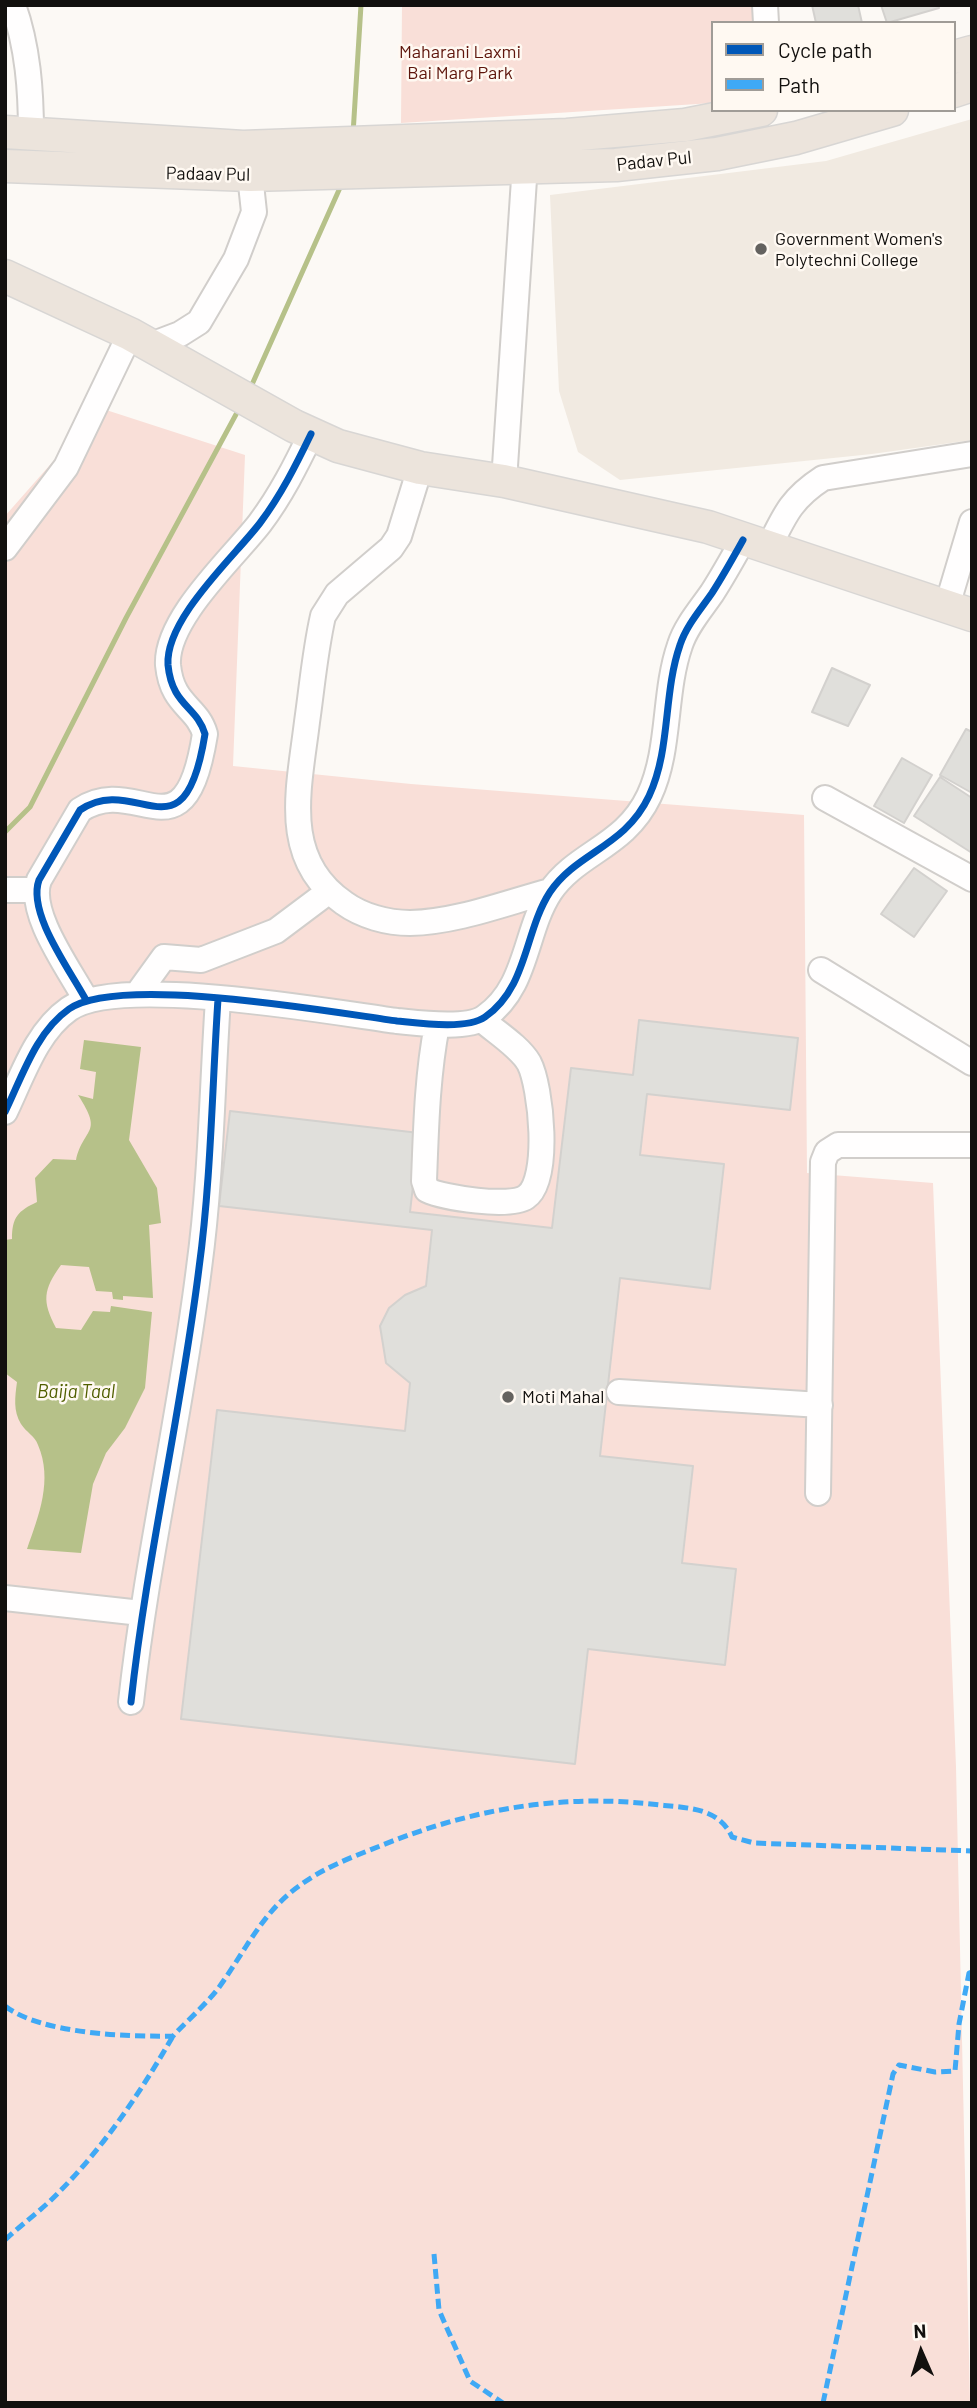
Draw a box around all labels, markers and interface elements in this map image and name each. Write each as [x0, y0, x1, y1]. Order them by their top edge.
legend [711, 21, 956, 112]
text: Cycle path [778, 37, 872, 62]
park label: Maharani Laxmi Bai Marg Park [399, 41, 521, 84]
text: Path [778, 72, 820, 97]
street label: Padav Pul [615, 146, 693, 176]
street label: Padaav Pul [166, 162, 250, 186]
place label: Government Women's Polytechni College [775, 228, 943, 270]
marker: Government Women's Polytechni College [753, 241, 769, 257]
water label: Baija Taal [37, 1381, 115, 1403]
place label: Moti Mahal [522, 1386, 604, 1408]
marker: Moti Mahal [500, 1389, 516, 1405]
north arrow [886, 2317, 956, 2387]
text: N [913, 2319, 927, 2342]

